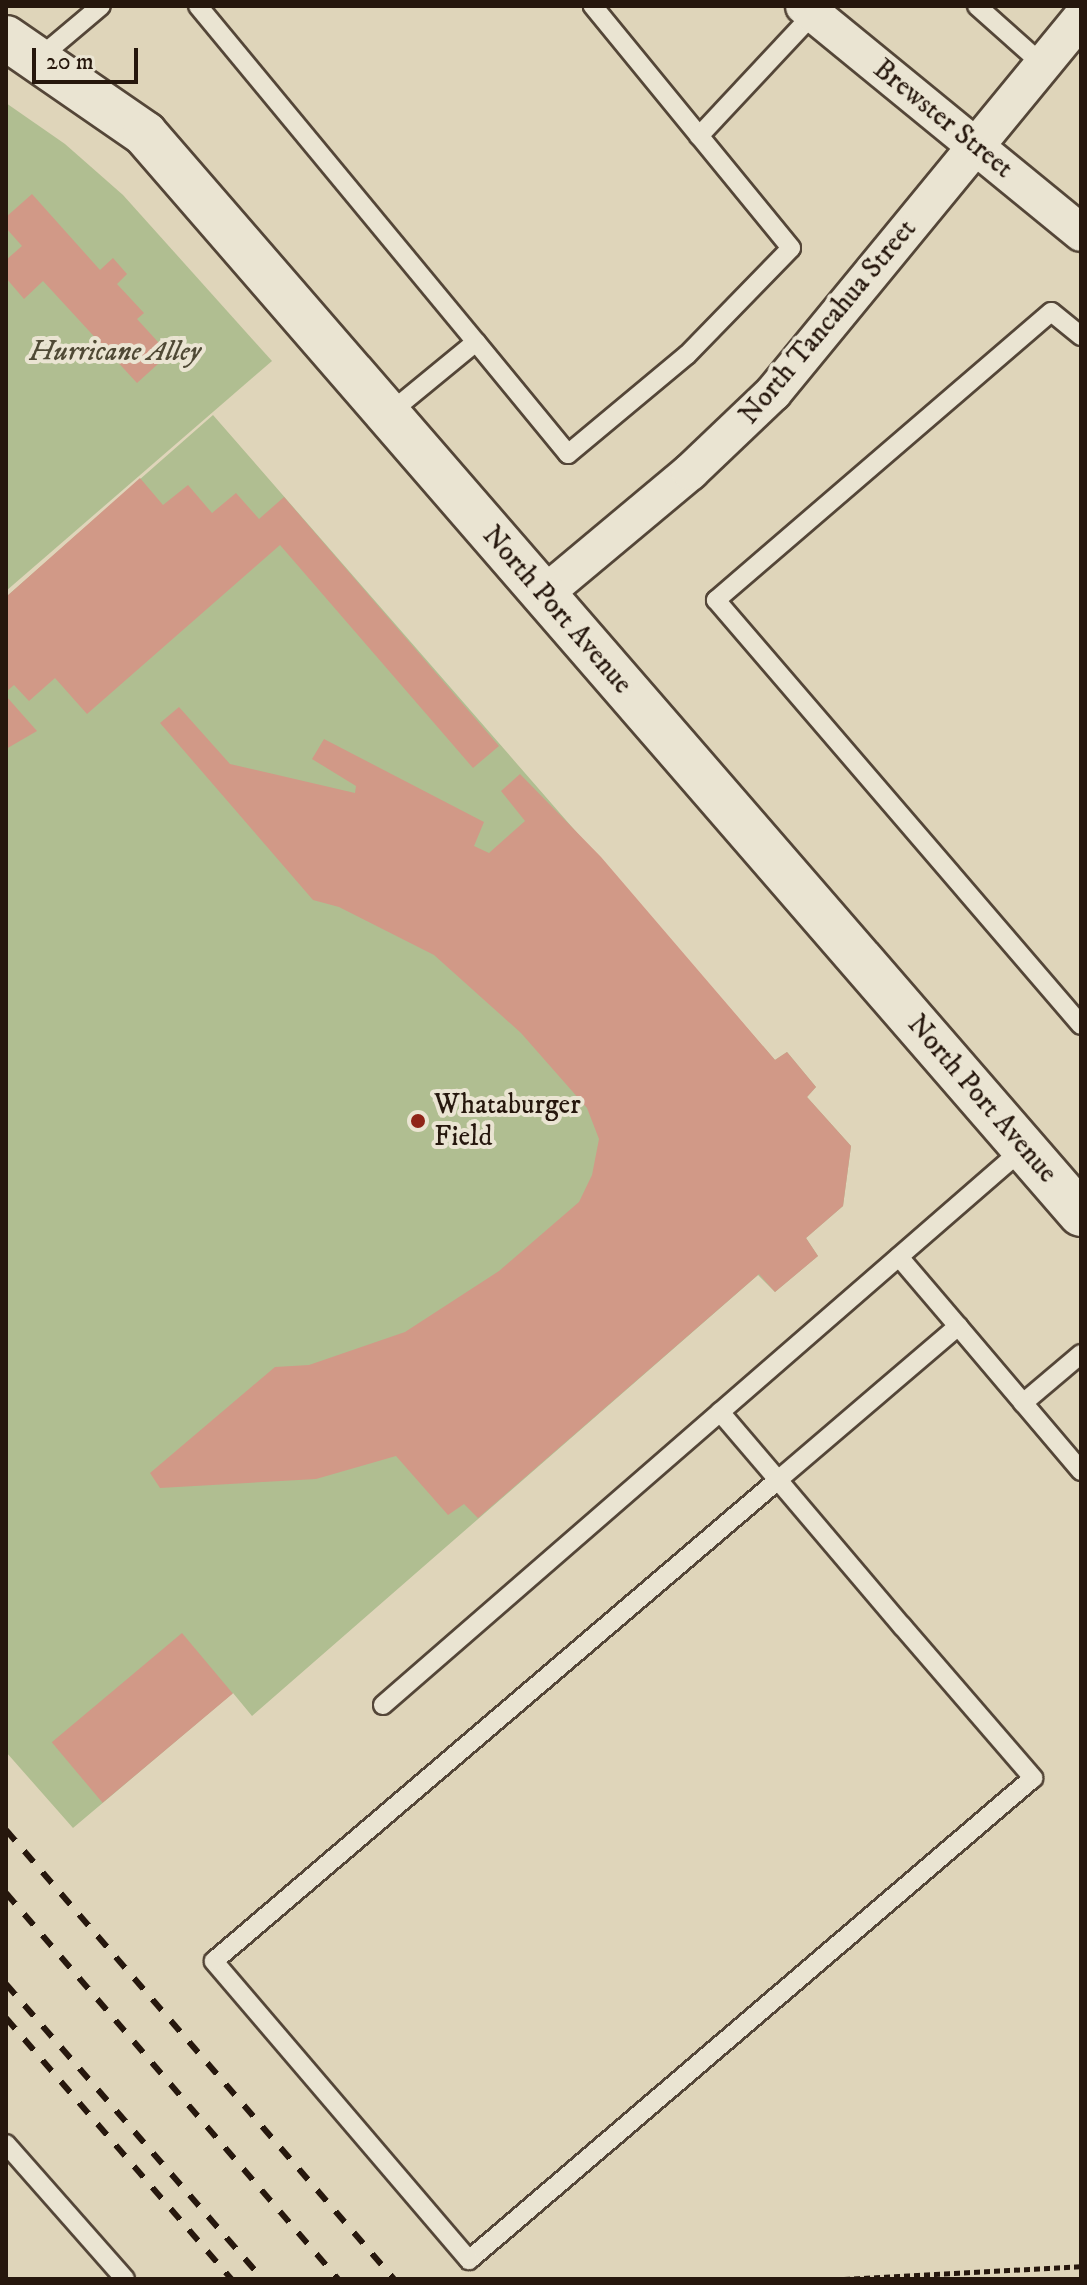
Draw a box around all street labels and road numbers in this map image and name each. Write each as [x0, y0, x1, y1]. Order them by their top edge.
street label: Brewster Street [866, 52, 1020, 186]
street label: North Tancahua Street [732, 213, 924, 431]
street label: North Port Avenue [475, 519, 639, 701]
street label: North Port Avenue [900, 1008, 1064, 1190]

